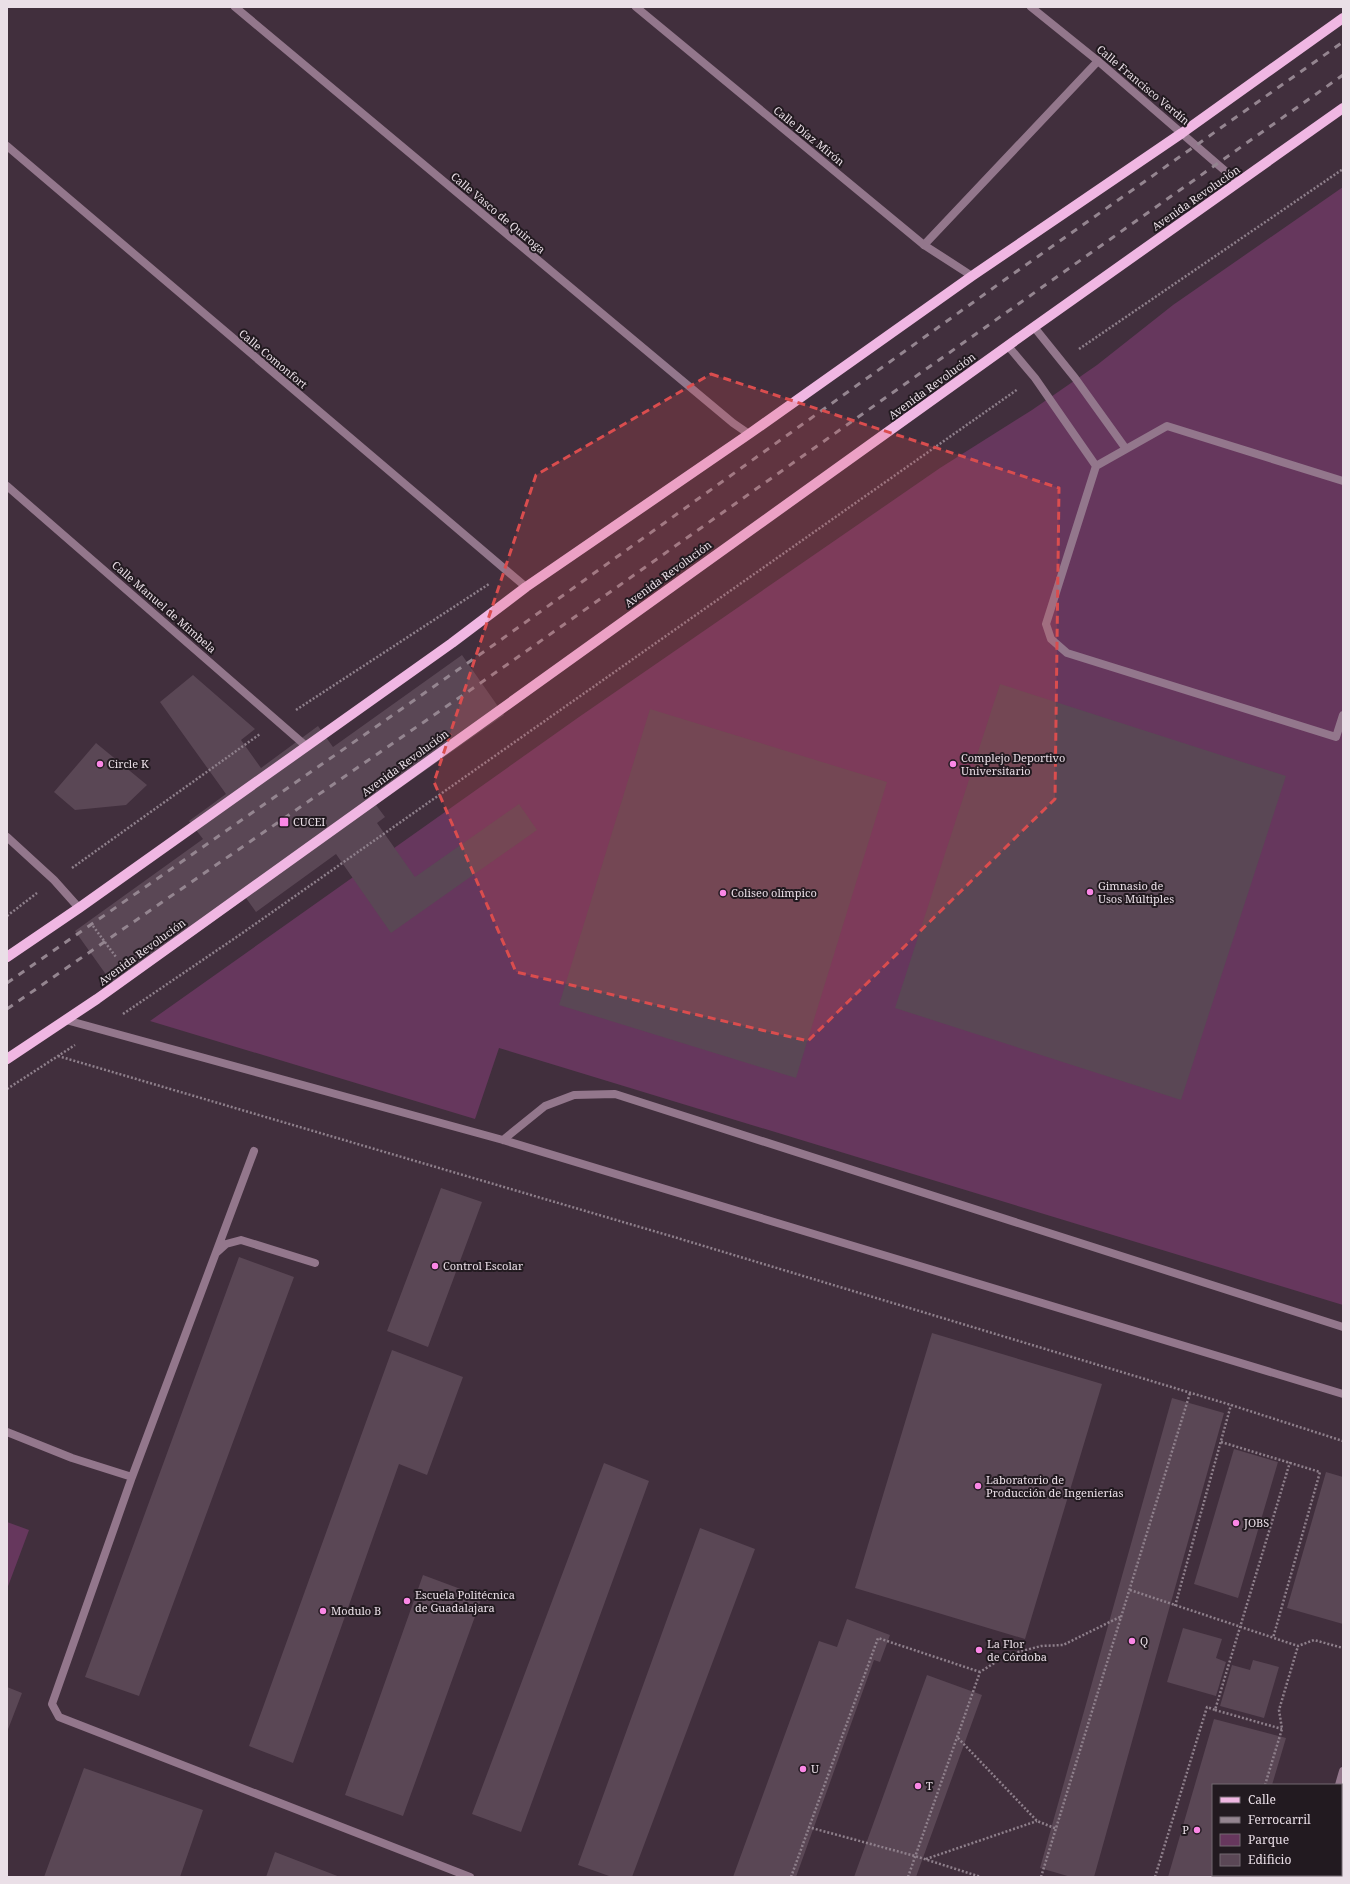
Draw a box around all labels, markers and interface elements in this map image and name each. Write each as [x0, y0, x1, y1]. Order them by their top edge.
street label: Calle Francisco Verdín [1094, 41, 1193, 128]
street label: Calle Díaz Mirón [771, 102, 848, 169]
street label: Avenida Revolución [1149, 162, 1243, 234]
street label: Calle Vasco de Quiroga [448, 169, 549, 257]
street label: Calle Comonfort [236, 326, 311, 392]
street label: Avenida Revolución [885, 349, 978, 422]
street label: Avenida Revolución [621, 537, 714, 610]
street label: Calle Manuel de Mimbela [109, 557, 220, 656]
street label: Avenida Revolución [358, 726, 451, 799]
place label: Complejo Deportivo Universitario [961, 750, 1065, 778]
place label: Circle K [108, 756, 149, 771]
marker: Circle K [95, 759, 105, 769]
marker: Complejo Deportivo Universitario [948, 759, 958, 769]
place label: CUCEI [293, 814, 325, 829]
marker: CUCEI [278, 816, 290, 828]
place label: Gimnasio de Usos Múltiples [1098, 878, 1174, 906]
place label: Coliseo olímpico [731, 885, 817, 900]
marker: Gimnasio de Usos Múltiples [1085, 887, 1095, 897]
marker: Coliseo olímpico [718, 888, 728, 898]
street label: Avenida Revolución [95, 915, 188, 988]
place label: Control Escolar [443, 1258, 524, 1273]
marker: Control Escolar [430, 1261, 440, 1271]
place label: Laboratorio de Producción de Ingenierías [986, 1472, 1123, 1500]
marker: Laboratorio de Producción de Ingenierías [973, 1481, 983, 1491]
place label: JOBS [1243, 1515, 1269, 1530]
marker: JOBS [1231, 1518, 1241, 1528]
place label: Escuela Politécnica de Guadalajara [415, 1587, 515, 1615]
marker: Escuela Politécnica de Guadalajara [402, 1596, 412, 1606]
place label: Modulo B [331, 1603, 381, 1618]
marker: Modulo B [318, 1606, 328, 1616]
place label: Q [1140, 1633, 1148, 1648]
place label: La Flor de Córdoba [987, 1636, 1047, 1664]
marker: Q [1127, 1636, 1137, 1646]
marker: La Flor de Córdoba [974, 1645, 984, 1655]
place label: U [811, 1761, 819, 1776]
marker: U [798, 1764, 808, 1774]
place label: T [926, 1778, 933, 1793]
marker: T [913, 1781, 923, 1791]
legend [1212, 1784, 1342, 1876]
text: Calle [1248, 1791, 1276, 1808]
text: Ferrocarril [1248, 1811, 1311, 1828]
place label: P [1182, 1822, 1189, 1837]
marker: P [1192, 1825, 1202, 1835]
text: Parque [1248, 1831, 1289, 1848]
text: Edificio [1248, 1851, 1291, 1868]

